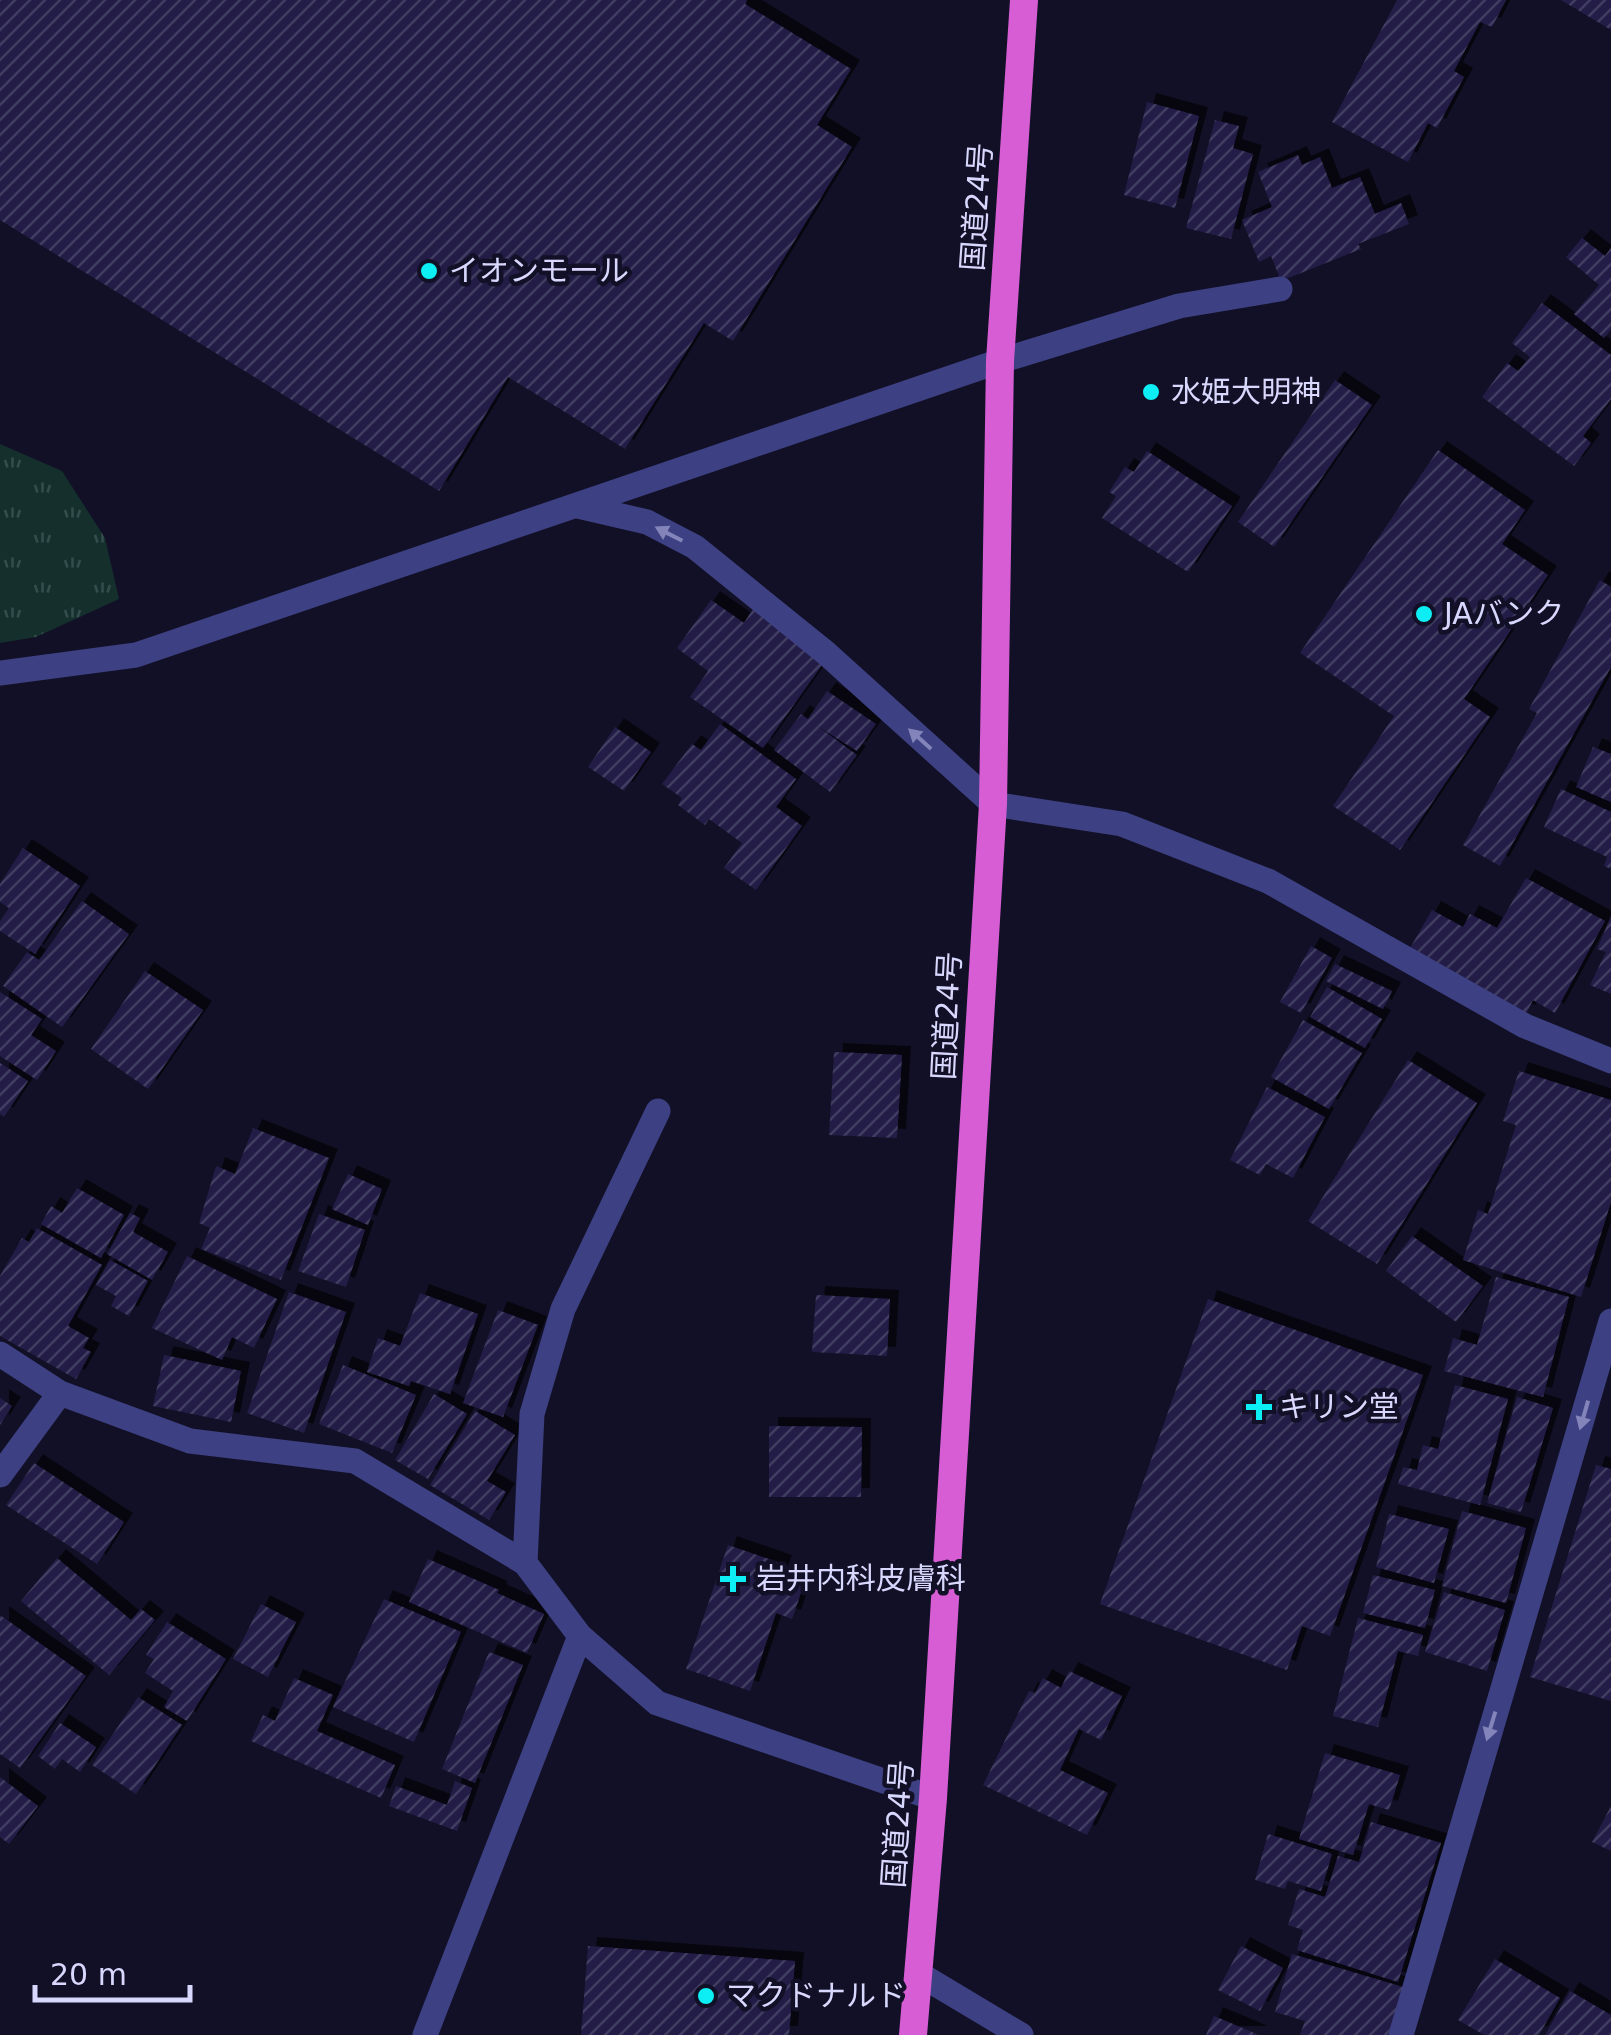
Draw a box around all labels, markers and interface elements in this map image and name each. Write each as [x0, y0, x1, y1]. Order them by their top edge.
street label: 国道24号 [955, 142, 998, 272]
place label: イオンモール [449, 253, 629, 288]
marker: イオンモール [418, 260, 440, 282]
place label: 水姫大明神 [1171, 374, 1321, 409]
marker: 水姫大明神 [1140, 381, 1162, 403]
one-way arrow [655, 526, 684, 543]
place label: JAバンク [1442, 596, 1564, 631]
marker: JAバンク [1413, 603, 1435, 625]
one-way arrow [909, 727, 933, 750]
street label: 国道24号 [926, 951, 967, 1081]
place label: キリン堂 [1279, 1389, 1399, 1424]
marker: キリン堂 [1248, 1396, 1270, 1418]
one-way arrow [1576, 1400, 1591, 1431]
place label: 岩井内科皮膚科 [756, 1561, 966, 1596]
marker: 岩井内科皮膚科 [720, 1566, 746, 1592]
one-way arrow [1483, 1712, 1498, 1742]
street label: 国道24号 [876, 1759, 919, 1889]
scale bar [35, 1940, 190, 2002]
text: 20 m [50, 1957, 127, 1992]
place label: マクドナルド [726, 1978, 906, 2013]
marker: マクドナルド [695, 1985, 717, 2007]

